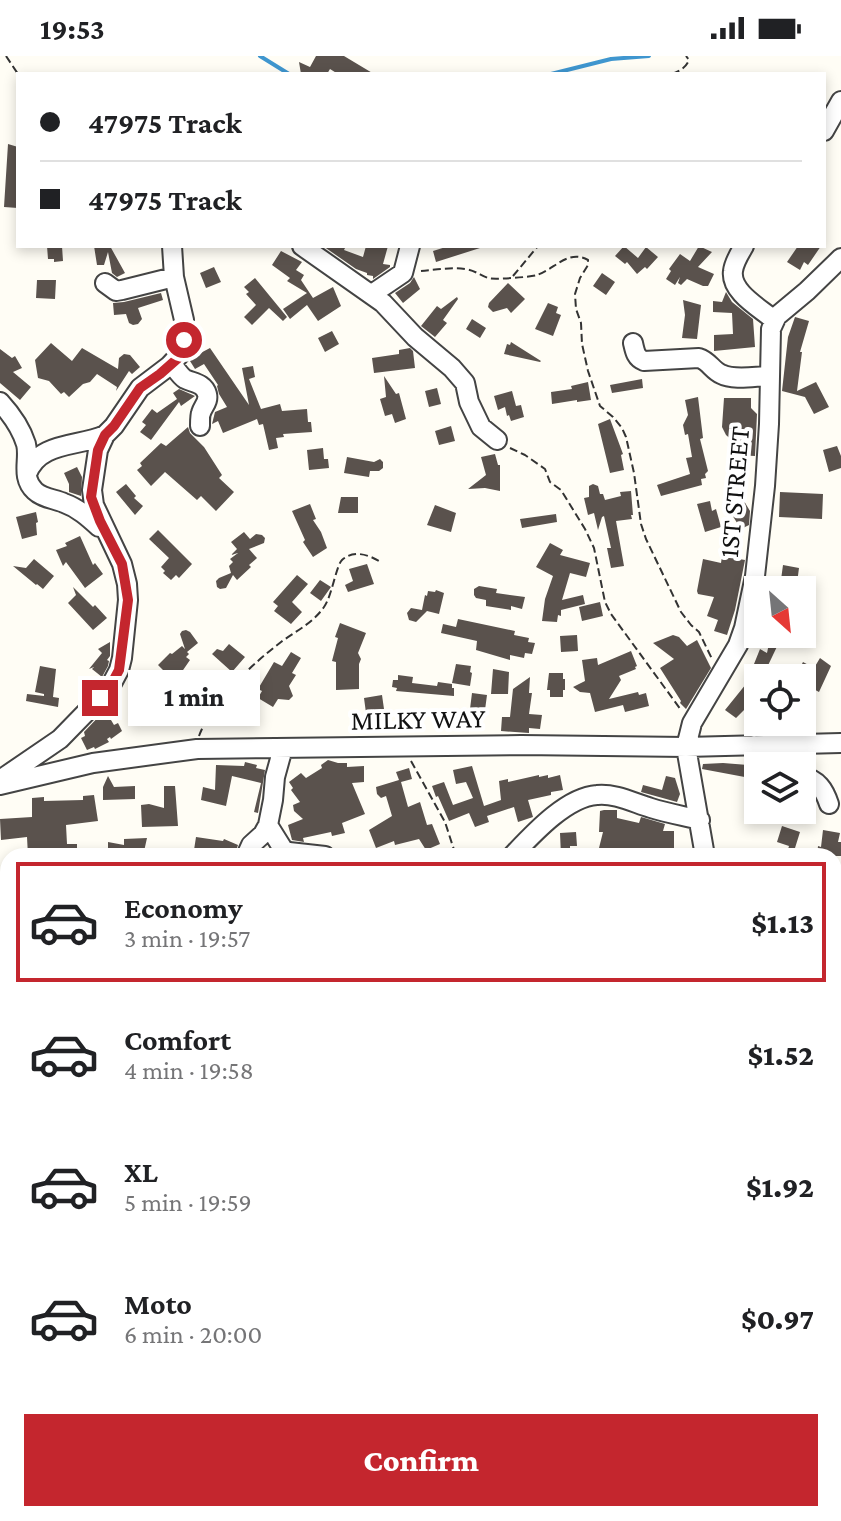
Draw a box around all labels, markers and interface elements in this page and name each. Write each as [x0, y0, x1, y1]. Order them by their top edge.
text: 19:53 [40, 12, 105, 45]
text: 47975 Track [88, 106, 242, 139]
text: 47975 Track [88, 183, 242, 216]
route start [166, 322, 202, 358]
street label: 1ST STREET [713, 425, 755, 559]
north arrow [744, 576, 816, 648]
map controls [744, 576, 816, 824]
button: locate [744, 664, 816, 736]
callout: 1 min [128, 670, 260, 726]
route end [82, 680, 118, 716]
text: 1 min [164, 683, 224, 712]
street label: MILKY WAY [350, 702, 486, 736]
button: layers [744, 752, 816, 824]
icon: car [28, 886, 100, 958]
text: Economy [124, 891, 243, 924]
text: $1.13 [751, 906, 814, 939]
text: 3 min · 19:57 [124, 924, 250, 953]
icon: car [28, 1018, 100, 1090]
text: Comfort [124, 1023, 231, 1056]
text: $1.52 [748, 1038, 814, 1071]
text: 4 min · 19:58 [124, 1056, 254, 1085]
icon: car [28, 1150, 100, 1222]
text: XL [124, 1155, 158, 1188]
text: $1.92 [746, 1170, 814, 1203]
text: 5 min · 19:59 [124, 1188, 252, 1217]
icon: car [28, 1282, 100, 1354]
text: Moto [124, 1287, 192, 1320]
text: $0.97 [741, 1302, 814, 1335]
text: 6 min · 20:00 [124, 1320, 262, 1349]
button: Confirm [24, 1414, 818, 1506]

